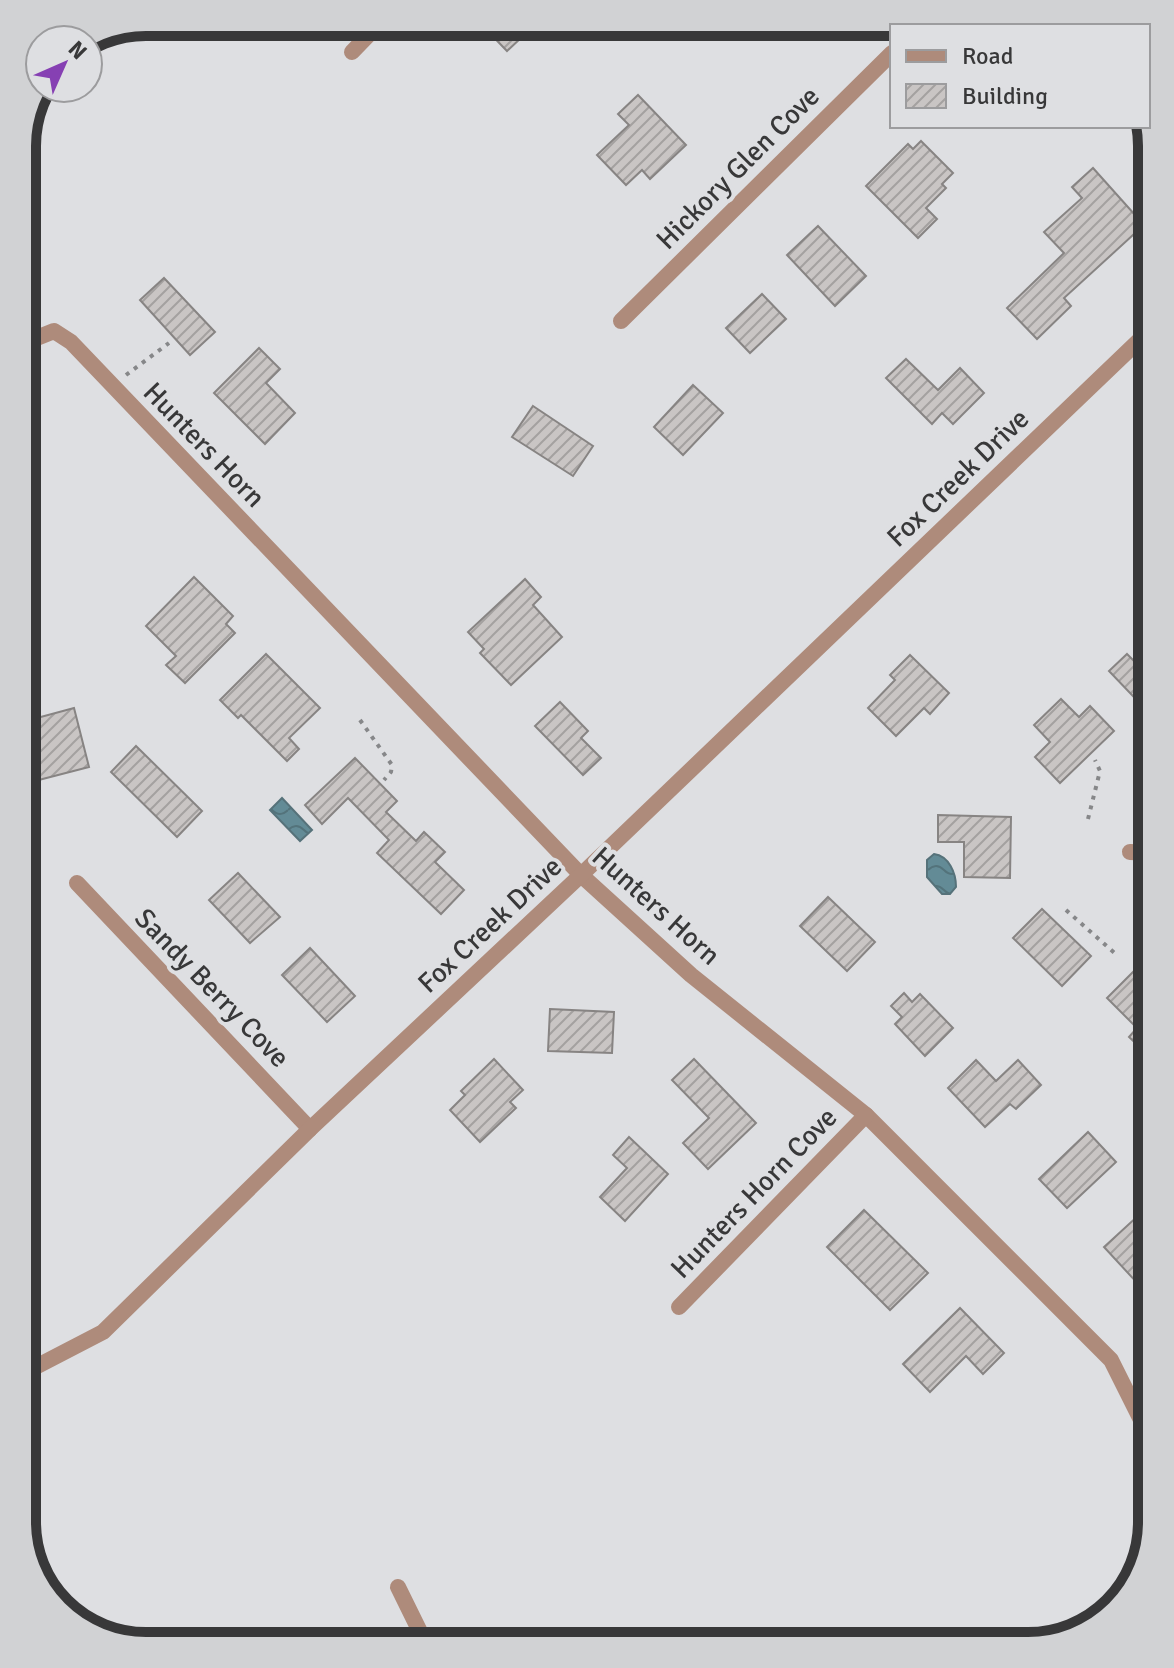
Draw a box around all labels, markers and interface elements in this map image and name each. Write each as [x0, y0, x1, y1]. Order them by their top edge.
north arrow [24, 24, 104, 104]
legend [890, 24, 1150, 128]
text: N [63, 35, 93, 65]
text: Road [962, 41, 1013, 71]
street label: Hickory Glen Cove [649, 79, 827, 257]
text: Building [962, 81, 1048, 111]
street label: Hunters Horn [136, 375, 272, 515]
street label: Fox Creek Drive [880, 402, 1036, 554]
street label: Hunters Horn [585, 840, 727, 972]
street label: Fox Creek Drive [411, 850, 569, 1000]
street label: Sandy Berry Cove [128, 901, 296, 1075]
street label: Hunters Horn Cove [664, 1101, 844, 1285]

